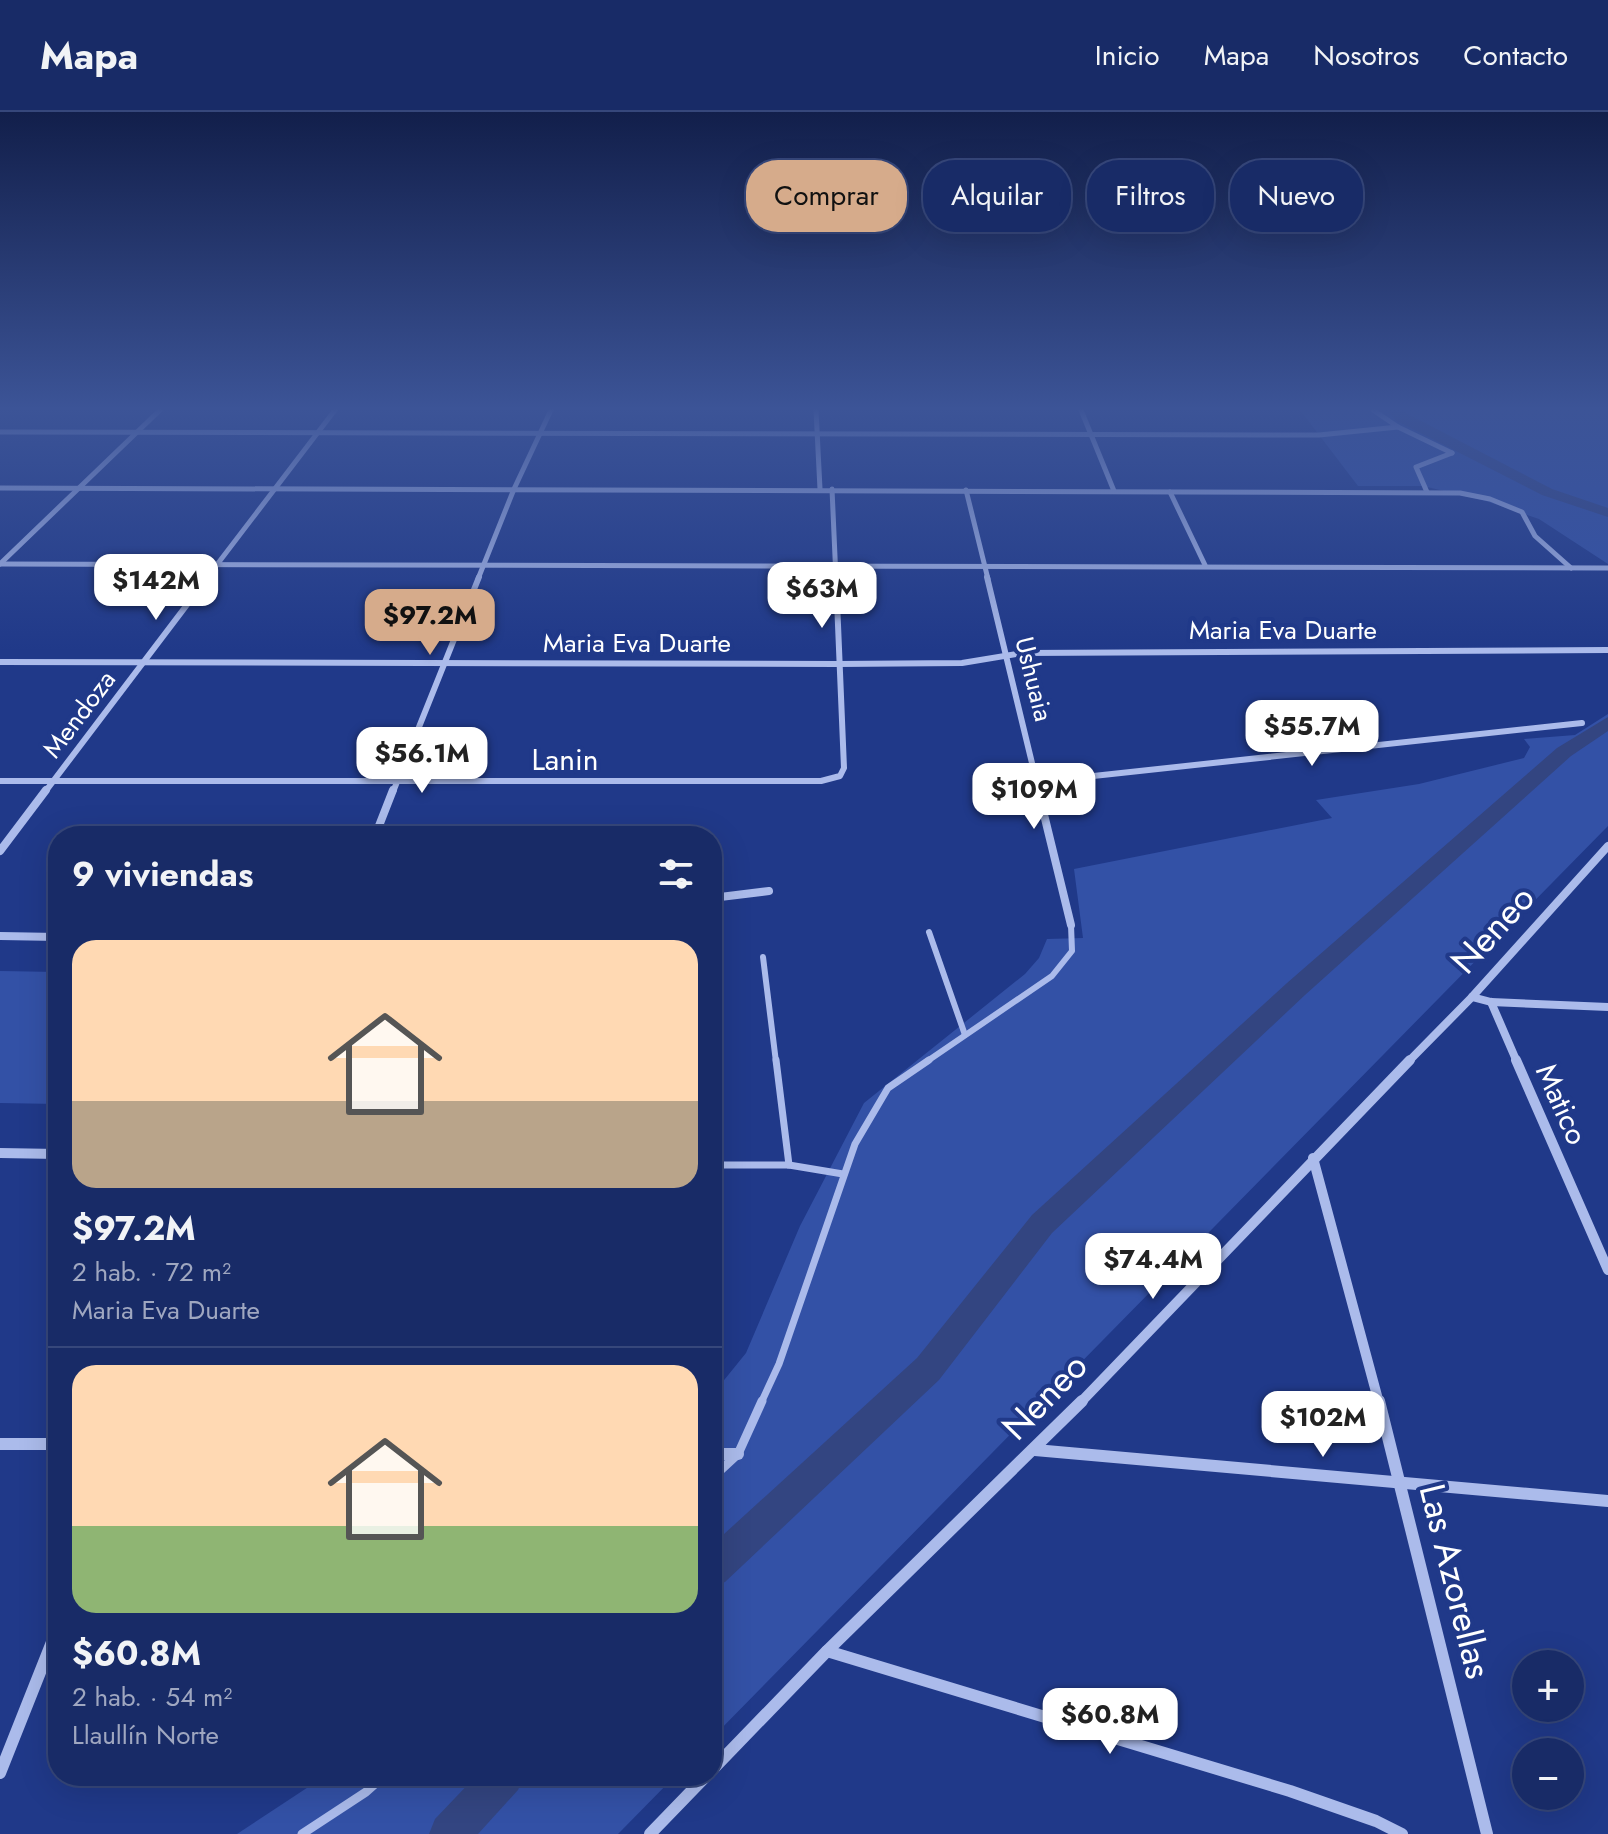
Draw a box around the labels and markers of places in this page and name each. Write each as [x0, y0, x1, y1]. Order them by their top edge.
pin: $142M [100, 554, 212, 622]
pin: $63M [775, 562, 869, 630]
pin: $97.2M [365, 589, 495, 657]
pin: $55.7M [1247, 700, 1377, 768]
pin: $56.1M [357, 727, 487, 795]
pin: $109M [978, 763, 1090, 831]
pin: $74.4M [1088, 1233, 1218, 1301]
pin: $102M [1267, 1391, 1379, 1459]
pin: $60.8M [1045, 1688, 1175, 1756]

